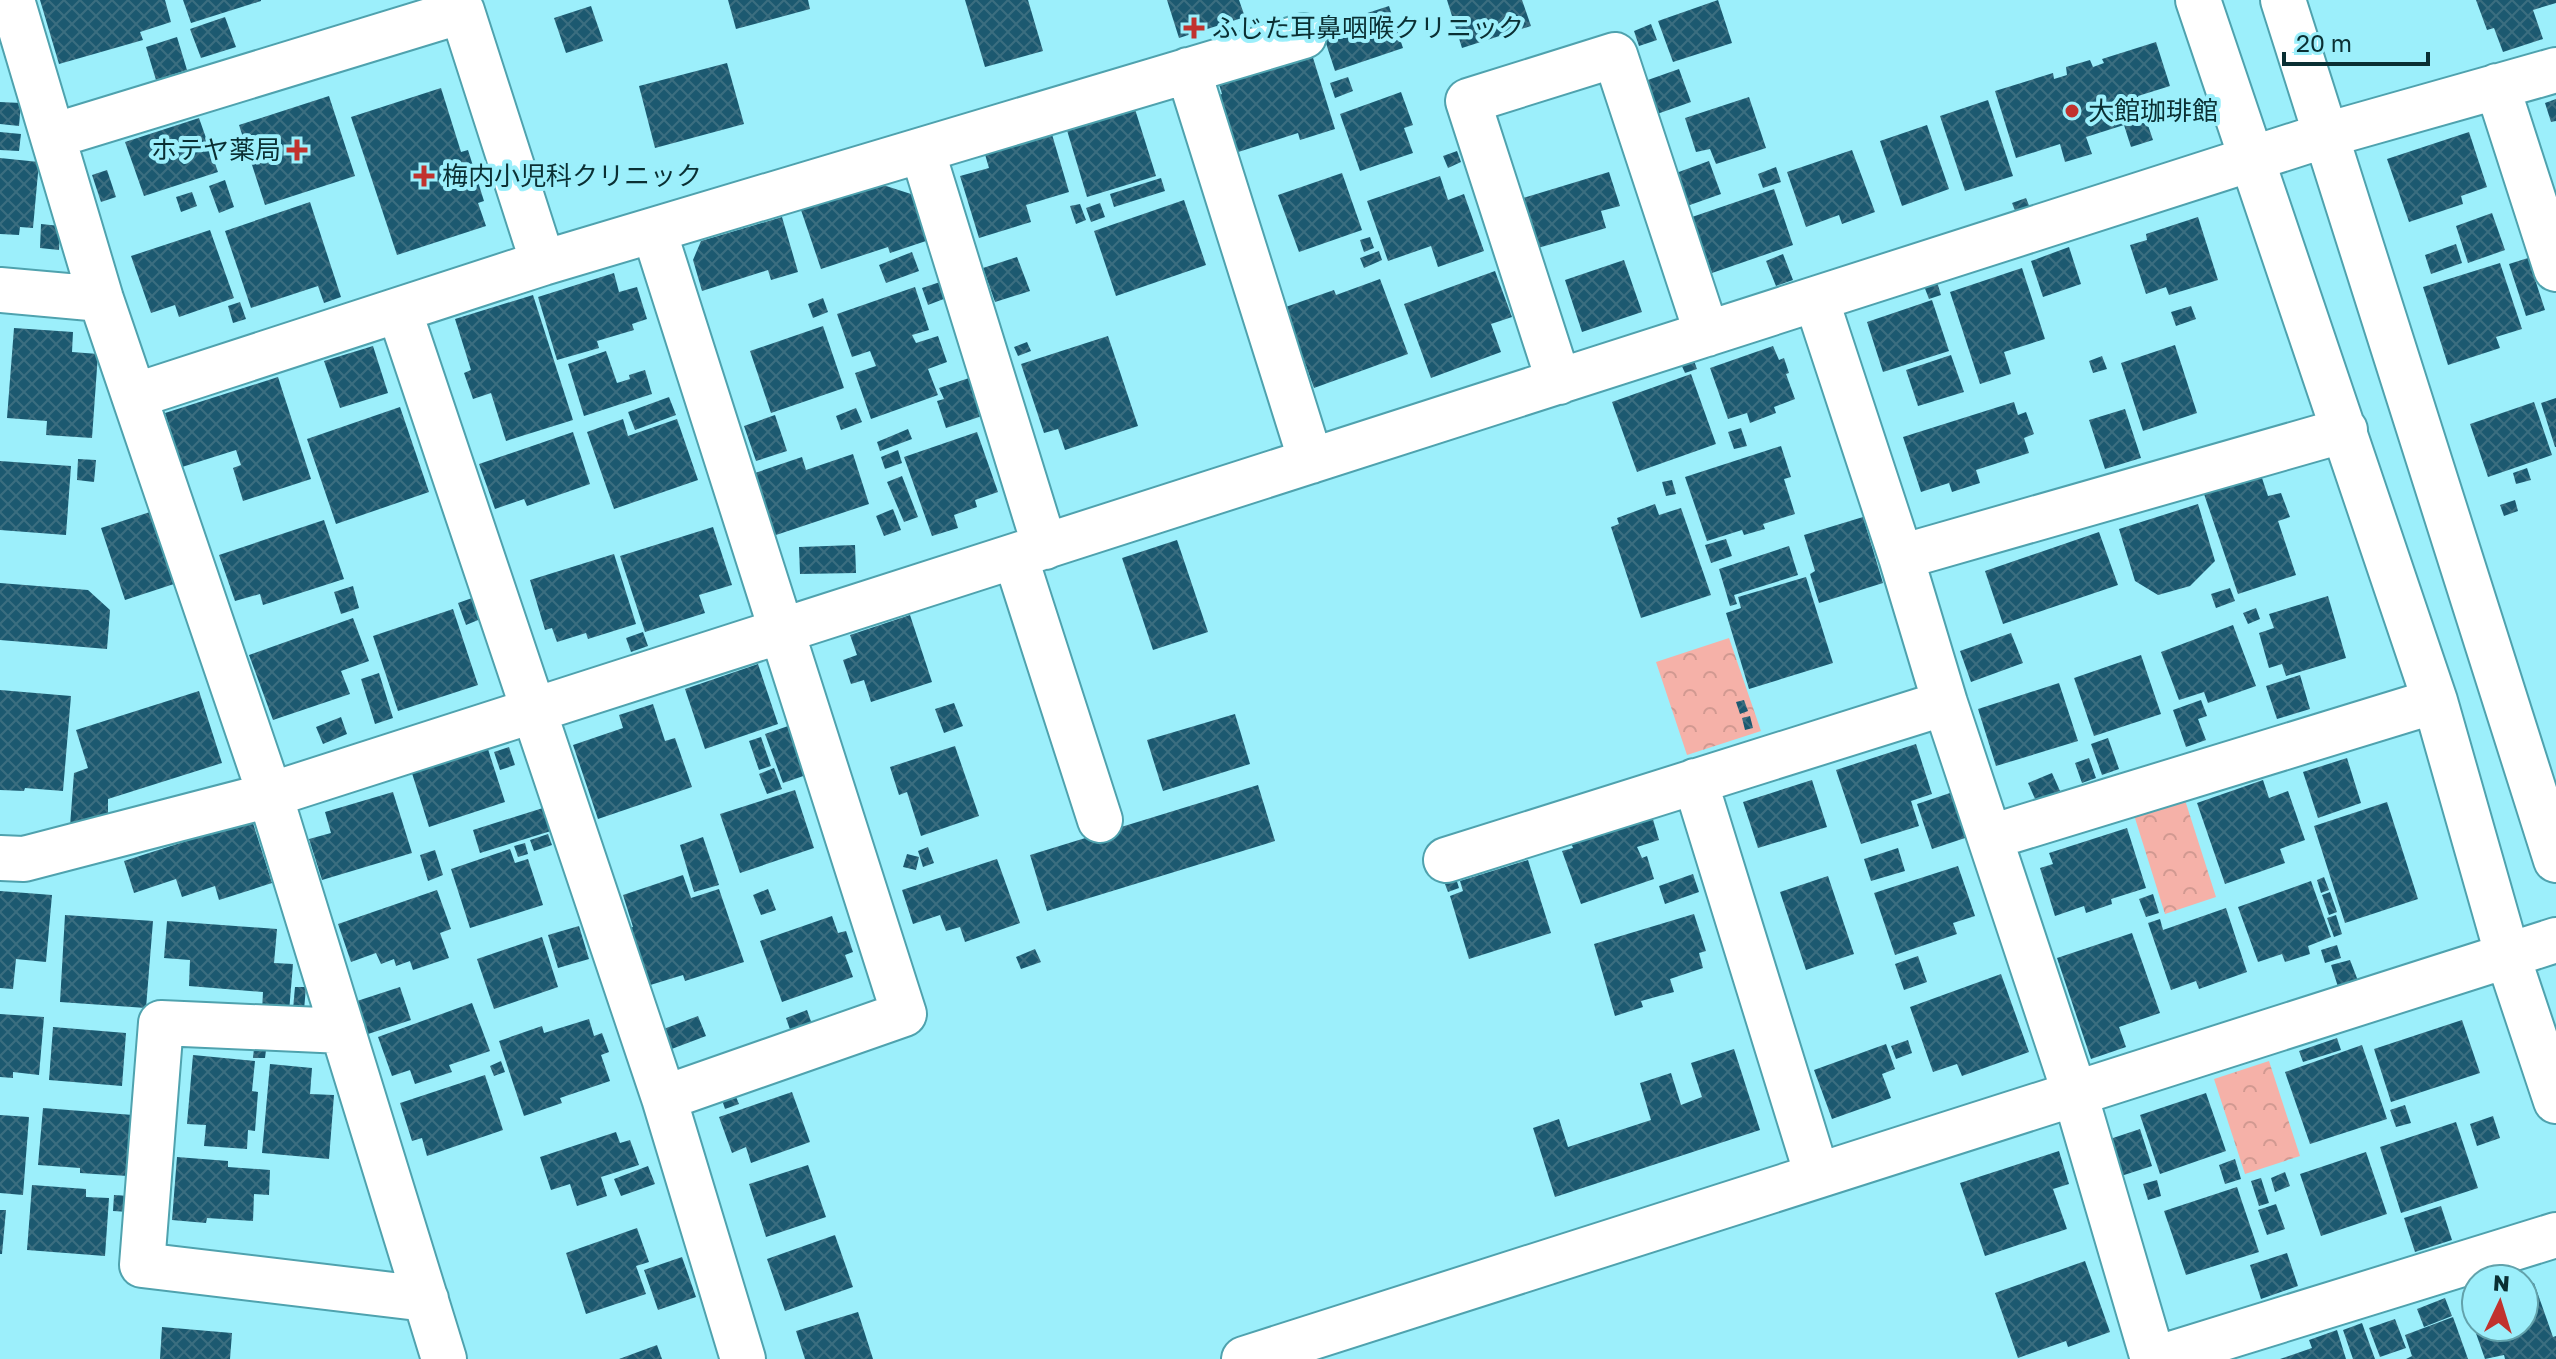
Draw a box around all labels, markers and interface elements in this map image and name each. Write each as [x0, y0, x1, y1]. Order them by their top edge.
place label: ふじた耳鼻咽喉クリニック [1212, 12, 1524, 43]
scale bar [2284, 16, 2428, 66]
marker: ふじた耳鼻咽喉クリニック [1183, 17, 1205, 39]
text: 20 m [2296, 28, 2352, 57]
place label: 大館珈琲館 [2088, 95, 2218, 126]
marker: 大館珈琲館 [2063, 102, 2081, 120]
place label: ホテヤ薬局 [151, 134, 281, 165]
marker: ホテヤ薬局 [288, 141, 306, 159]
place label: 梅内小児科クリニック [442, 160, 702, 191]
marker: 梅内小児科クリニック [413, 165, 435, 187]
north arrow [2460, 1263, 2540, 1343]
text: N [2492, 1268, 2511, 1297]

